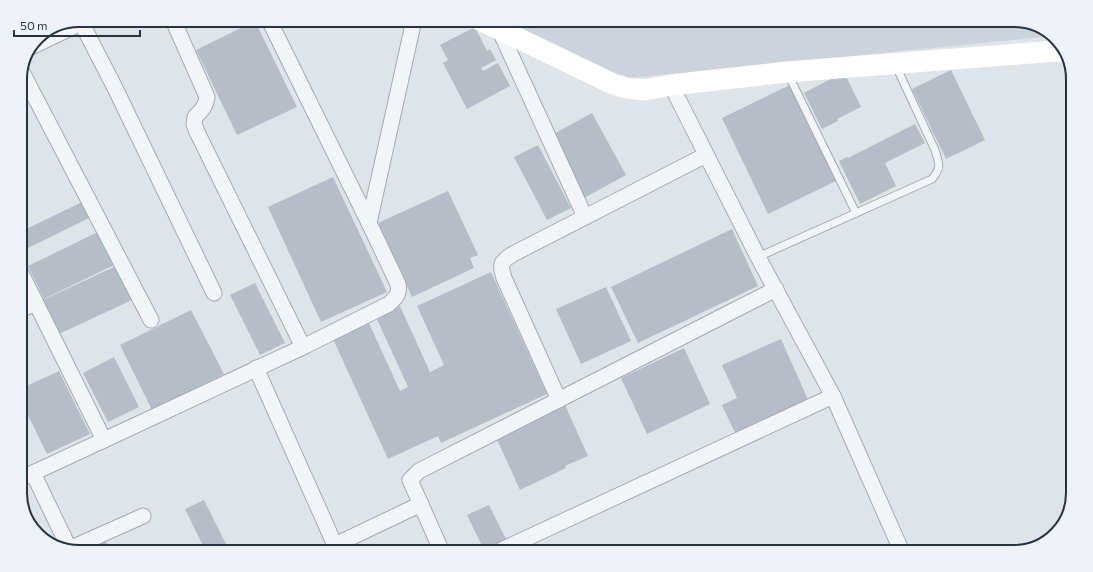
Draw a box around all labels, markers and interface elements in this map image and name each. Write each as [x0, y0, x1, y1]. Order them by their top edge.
scale bar [14, 12, 140, 38]
text: 50 m [20, 18, 48, 32]

